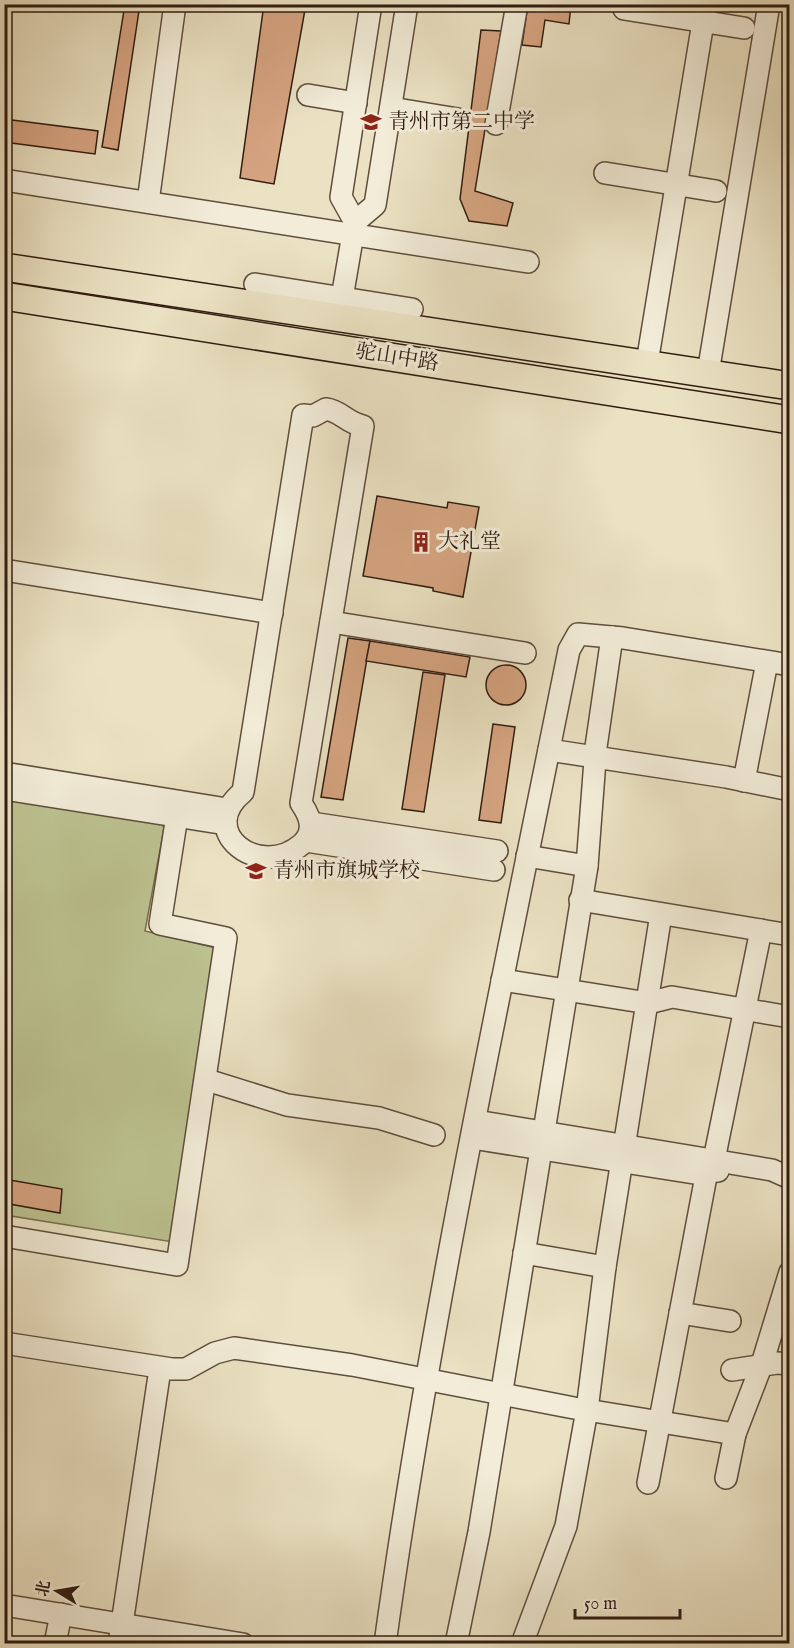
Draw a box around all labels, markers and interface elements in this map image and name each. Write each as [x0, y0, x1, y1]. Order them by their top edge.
place label: 青州市第二中学 [388, 109, 535, 136]
school or university icon: 青州市第二中学 [359, 110, 383, 134]
street label: 驼山中路 [353, 338, 441, 378]
place label: 大礼堂 [438, 529, 501, 556]
building icon: 大礼堂 [409, 530, 433, 554]
place label: 青州市旗城学校 [273, 858, 420, 885]
school or university icon: 青州市旗城学校 [244, 859, 268, 883]
north arrow [27, 1561, 87, 1621]
text: 北 [33, 1579, 56, 1598]
scale bar [575, 1582, 680, 1620]
text: 50 m [584, 1593, 617, 1616]

